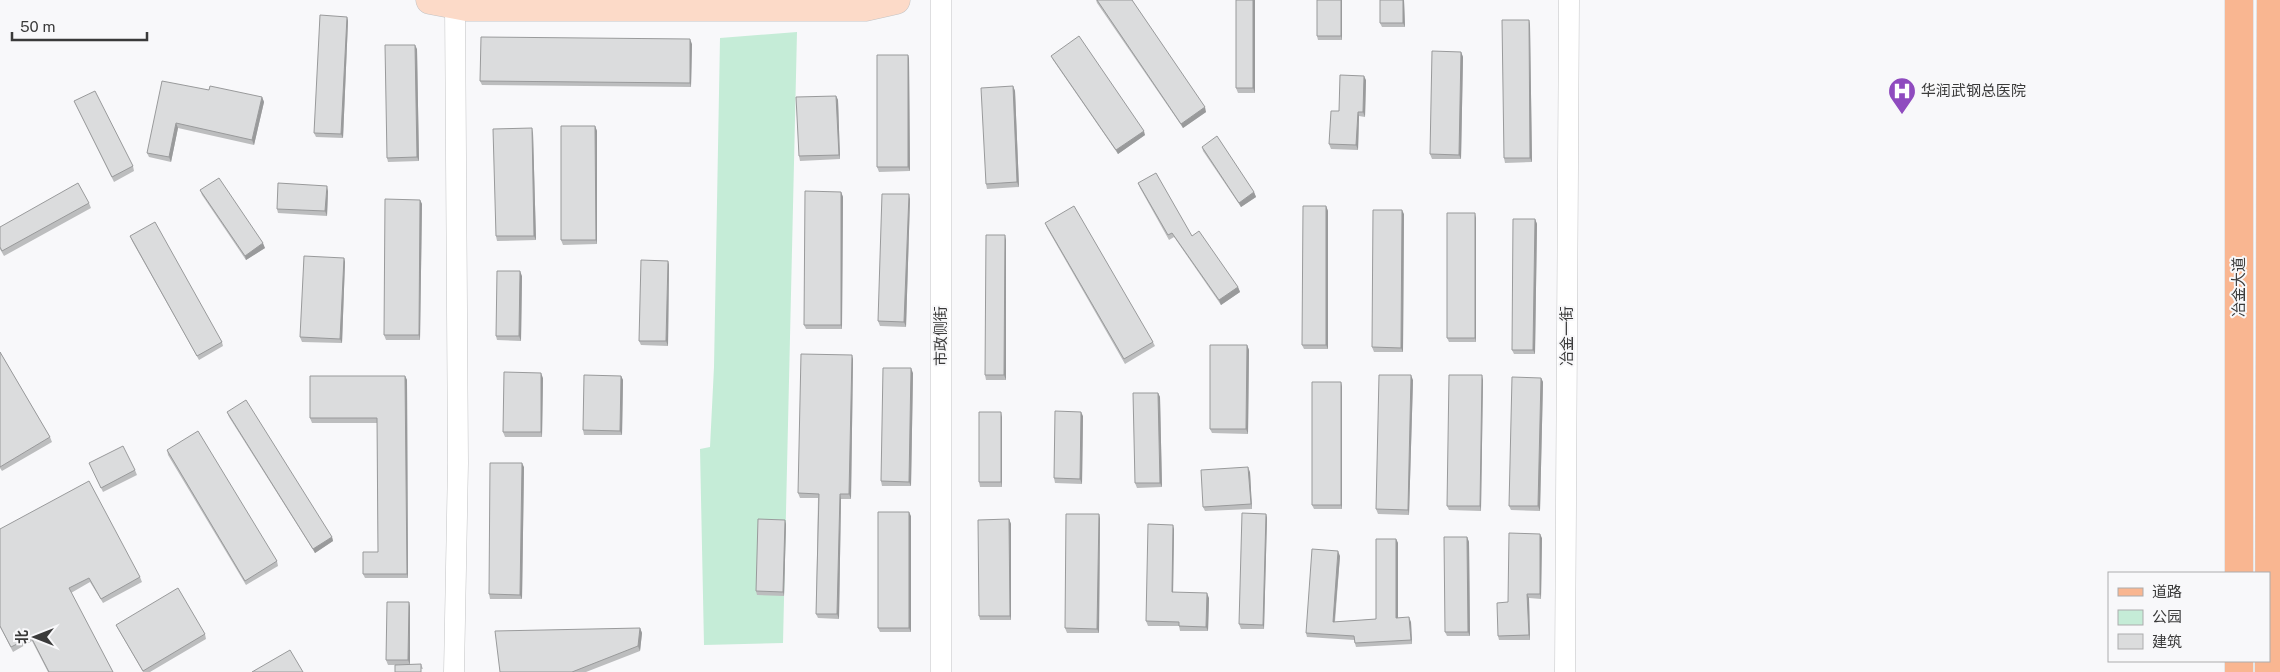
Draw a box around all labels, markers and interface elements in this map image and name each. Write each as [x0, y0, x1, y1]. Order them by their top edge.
scale bar [12, 10, 148, 42]
text: 50 m [20, 18, 55, 35]
hospital icon: 华润武钢总医院 [1887, 76, 1917, 115]
place label: 华润武钢总医院 [1921, 82, 2026, 99]
street label: 冶金大道 [2230, 257, 2247, 317]
street label: 市政侧街 [932, 306, 949, 366]
street label: 冶金一街 [1558, 306, 1575, 366]
legend [2108, 572, 2270, 662]
text: 道路 [2152, 583, 2182, 600]
text: 公园 [2152, 608, 2182, 625]
north arrow [10, 612, 60, 662]
text: 北 [14, 630, 30, 644]
text: 建筑 [2152, 633, 2182, 650]

